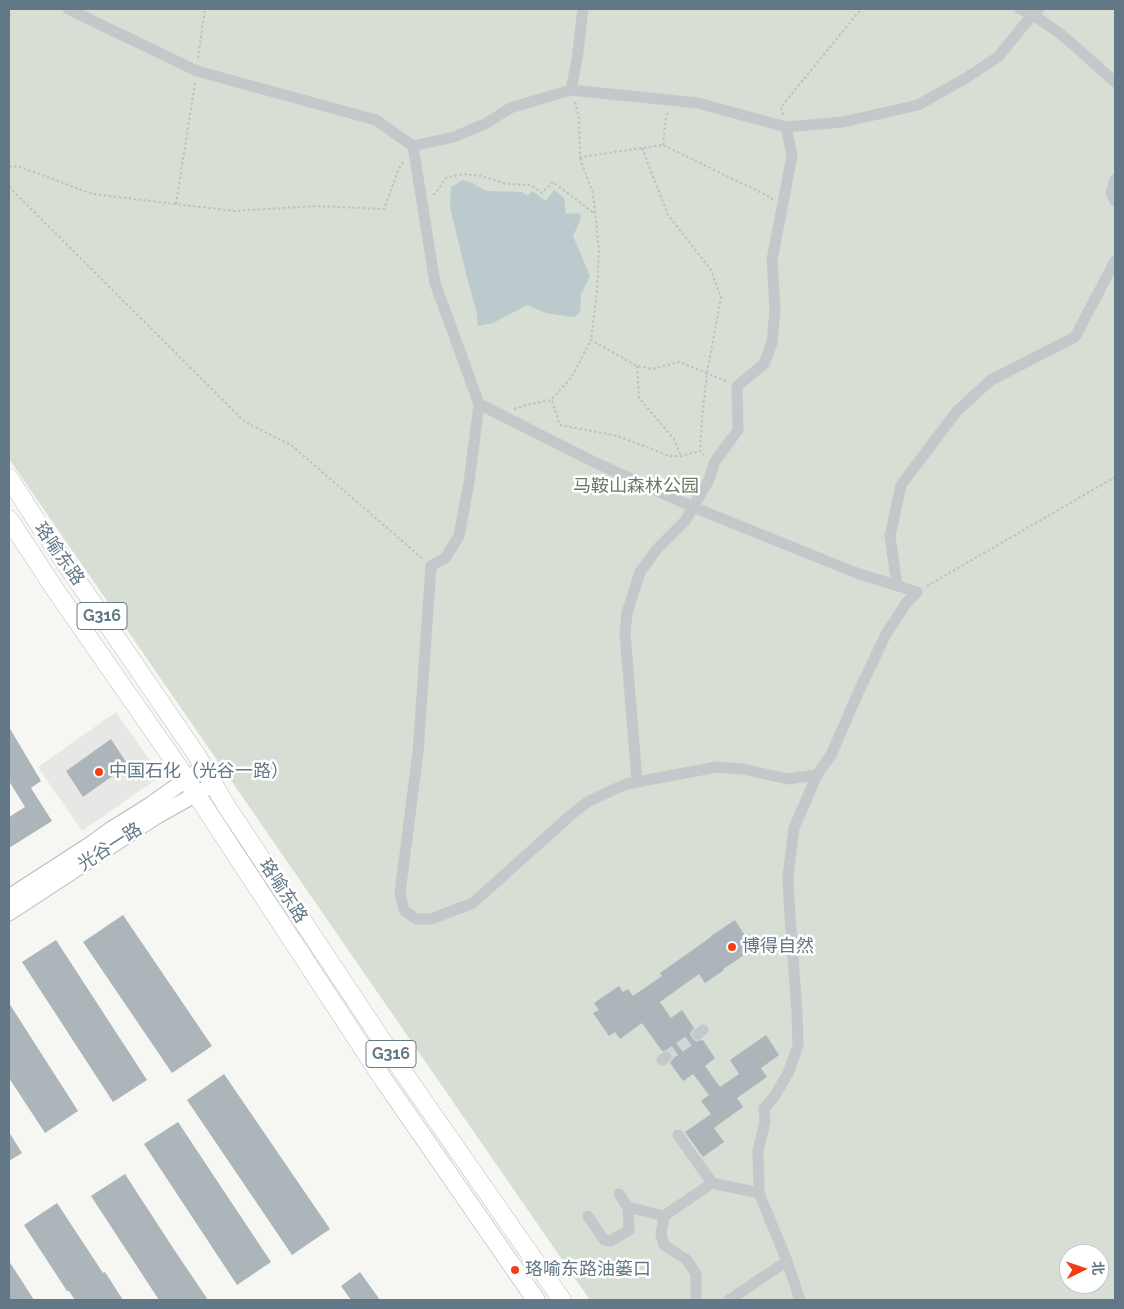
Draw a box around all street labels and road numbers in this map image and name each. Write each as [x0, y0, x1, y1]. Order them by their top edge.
street label: 珞喻东路 [30, 518, 88, 590]
road number: G316 [77, 602, 127, 630]
street label: 光谷一路 [74, 818, 146, 876]
street label: 珞喻东路 [254, 855, 312, 927]
road number: G316 [366, 1040, 416, 1068]

